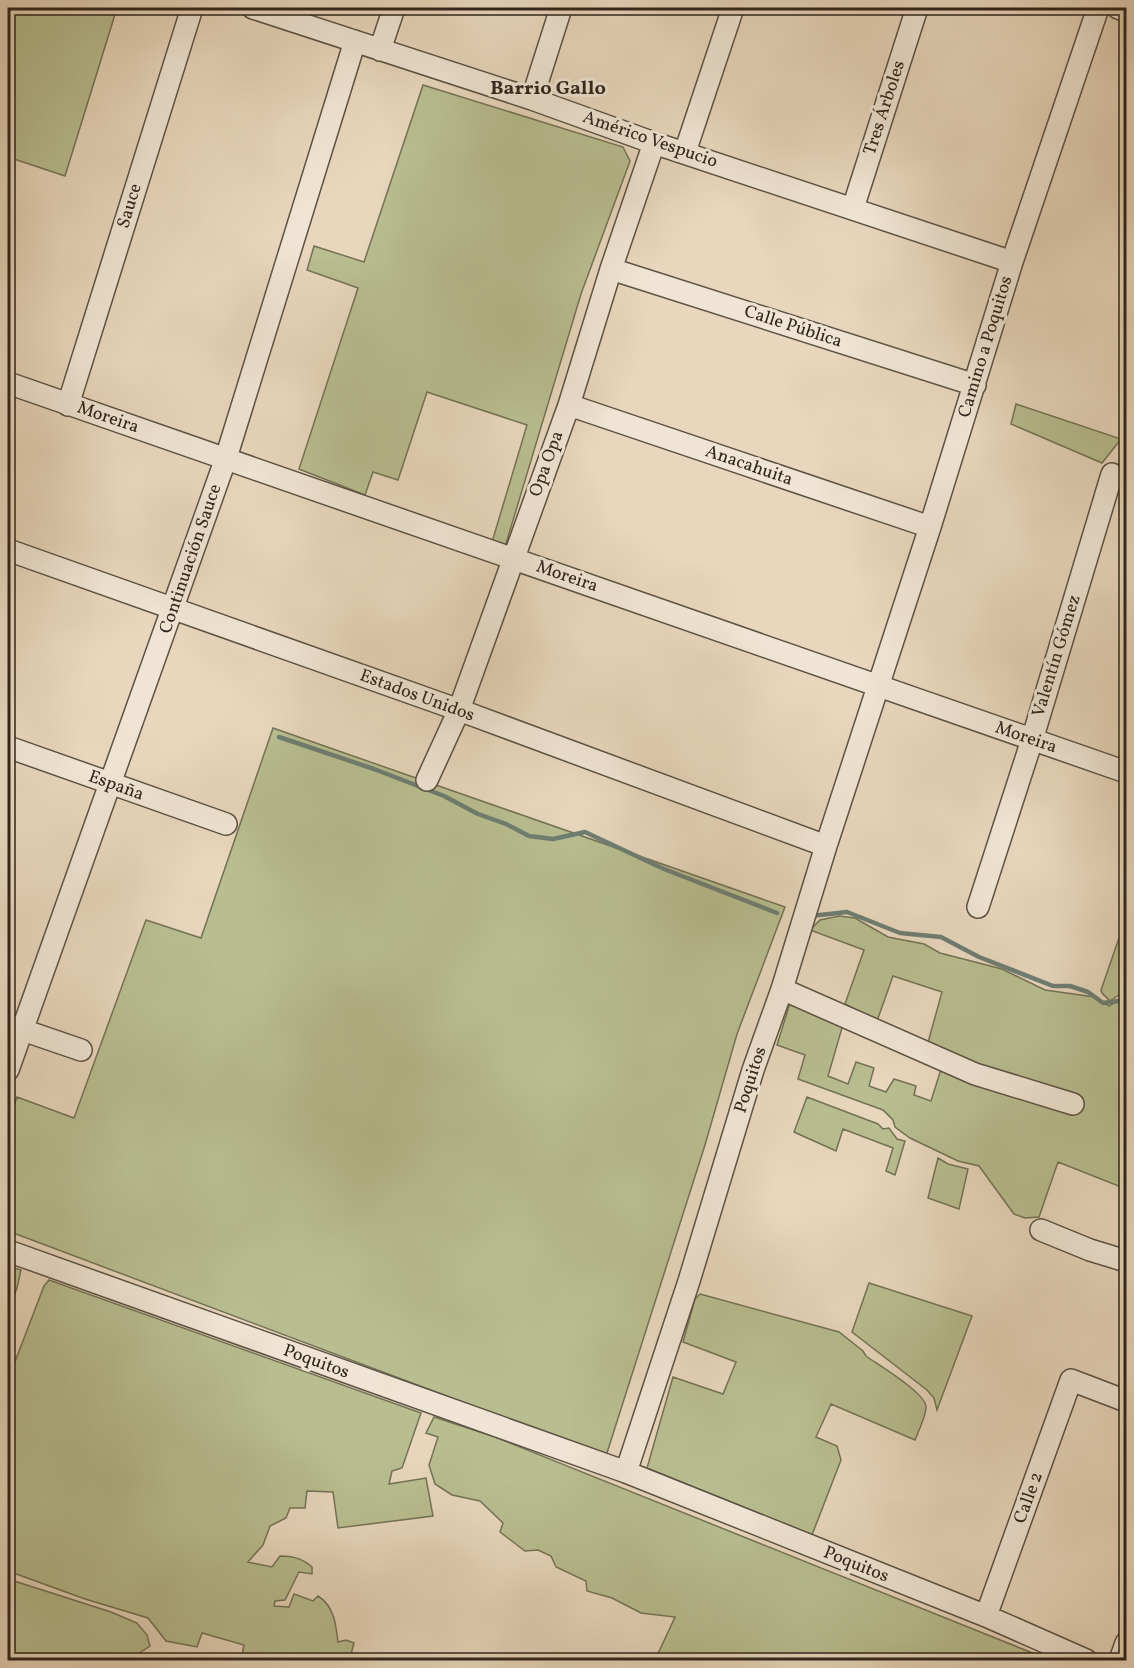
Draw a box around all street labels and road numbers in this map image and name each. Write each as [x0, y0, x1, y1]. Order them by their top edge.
street label: Tres Árboles [858, 57, 912, 159]
street label: Américo Vespucio [579, 105, 721, 175]
street label: Sauce [111, 181, 149, 231]
street label: Camino a Poquitos [953, 273, 1019, 421]
street label: Calle Pública [741, 299, 845, 355]
street label: Moreira [74, 396, 142, 440]
street label: Opa Opa [524, 428, 570, 500]
street label: Anacahuita [702, 439, 796, 493]
street label: Continuación Sauce [154, 481, 228, 637]
street label: Moreira [533, 555, 601, 599]
street label: Valentín Gómez [1027, 592, 1087, 720]
street label: Estados Unidos [356, 664, 478, 728]
street label: Moreira [992, 716, 1060, 760]
street label: España [85, 764, 147, 808]
street label: Poquitos [729, 1044, 773, 1116]
street label: Poquitos [280, 1339, 352, 1385]
street label: Calle 2 [1008, 1469, 1050, 1527]
street label: Poquitos [820, 1541, 892, 1589]

